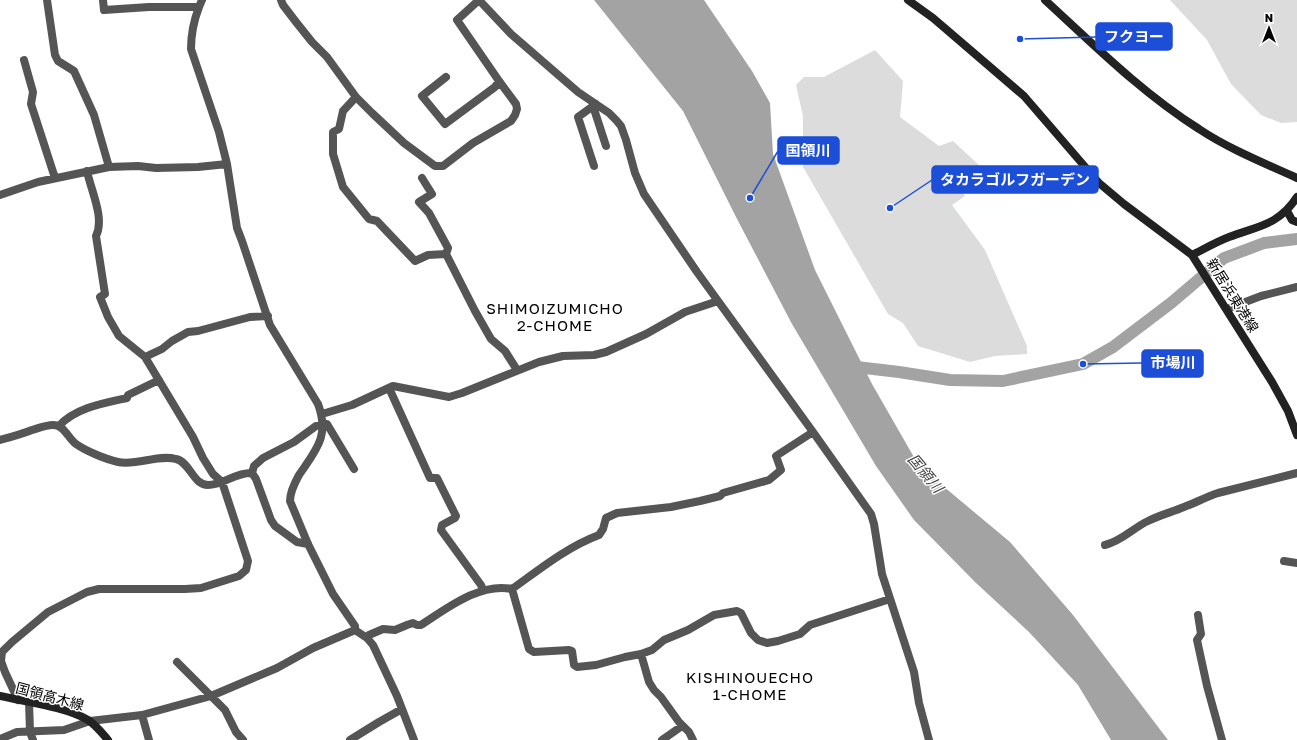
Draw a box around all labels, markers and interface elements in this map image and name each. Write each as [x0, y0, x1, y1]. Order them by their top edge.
north arrow [1249, 8, 1289, 48]
text: N [1265, 11, 1273, 24]
callout: フクヨー [1096, 23, 1172, 50]
text: フクヨー [1104, 27, 1164, 45]
callout: 国領川 [778, 137, 839, 164]
text: 国領川 [785, 141, 831, 159]
callout: タカラゴルフガーデン [932, 166, 1098, 193]
text: タカラゴルフガーデン [940, 170, 1090, 188]
street label: 新居浜東港線 [1204, 255, 1262, 335]
district label: SHIMOIZUMICHO 2-CHOME [486, 299, 624, 334]
callout: 市場川 [1142, 350, 1203, 377]
text: 市場川 [1150, 353, 1196, 371]
water label: 国領川 [905, 450, 949, 498]
district label: KISHINOUECHO 1-CHOME [686, 668, 814, 703]
street label: 国領高木線 [14, 679, 86, 713]

